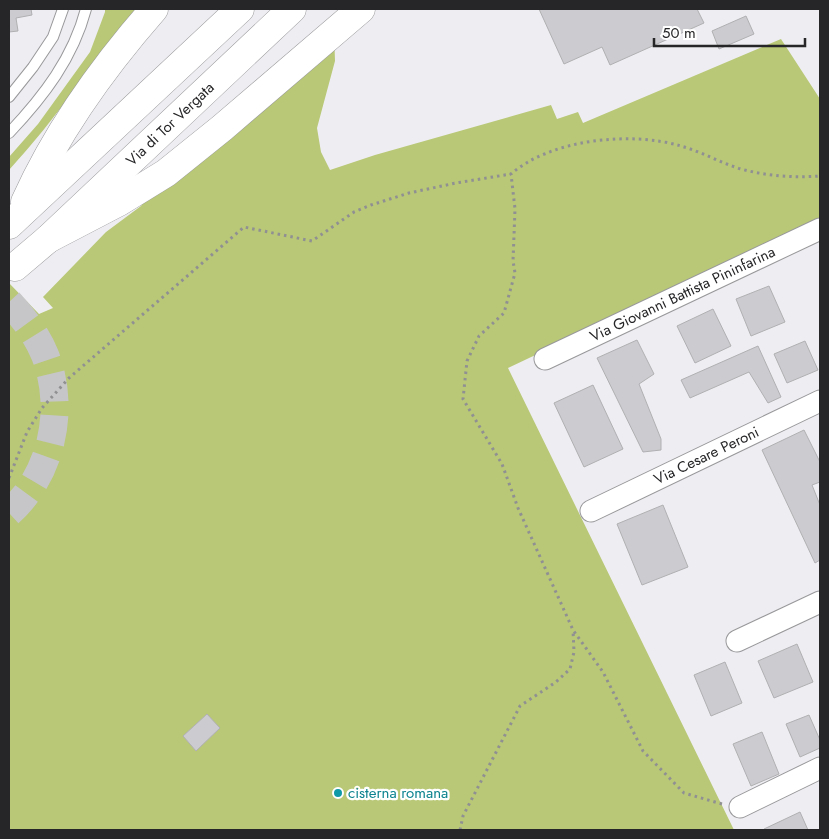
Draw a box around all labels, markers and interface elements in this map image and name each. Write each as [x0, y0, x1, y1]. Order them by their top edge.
scale bar [654, 15, 805, 47]
text: 50 m [662, 22, 696, 44]
street label: Via di Tor Vergata [121, 77, 219, 171]
street label: Via Giovanni Battista Pininfarina [586, 241, 779, 347]
street label: Via Cesare Peroni [650, 421, 763, 490]
place label: cisterna romana [348, 782, 448, 804]
marker: cisterna romana [332, 787, 344, 799]

